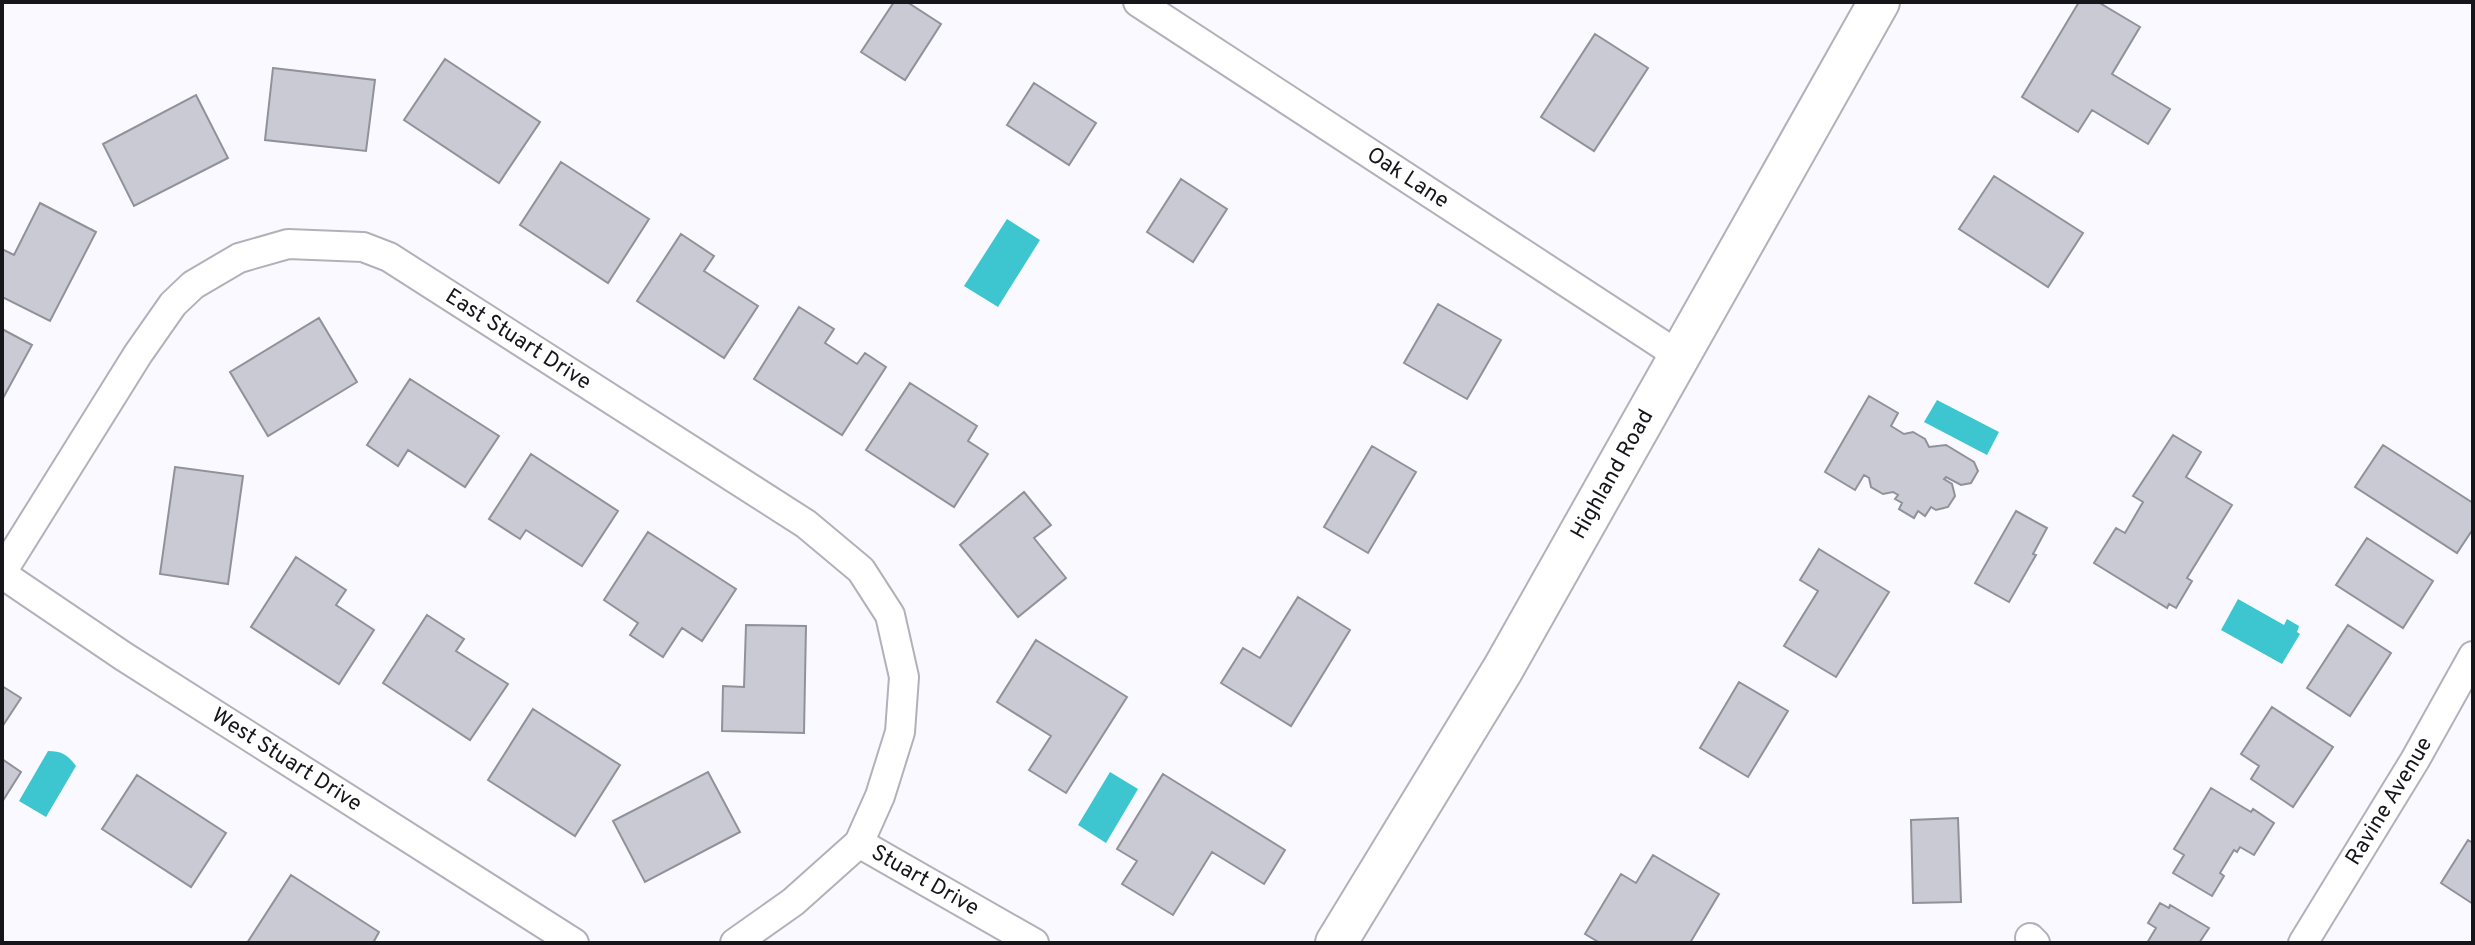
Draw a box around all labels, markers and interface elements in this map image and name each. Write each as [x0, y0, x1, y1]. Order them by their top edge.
street label: Oak Lane [1361, 141, 1454, 215]
street label: East Stuart Drive [440, 283, 596, 396]
street label: Highland Road [1565, 405, 1660, 544]
street label: West Stuart Drive [206, 702, 367, 818]
street label: Ravine Avenue [2340, 732, 2439, 870]
street label: Stuart Drive [866, 839, 984, 922]

